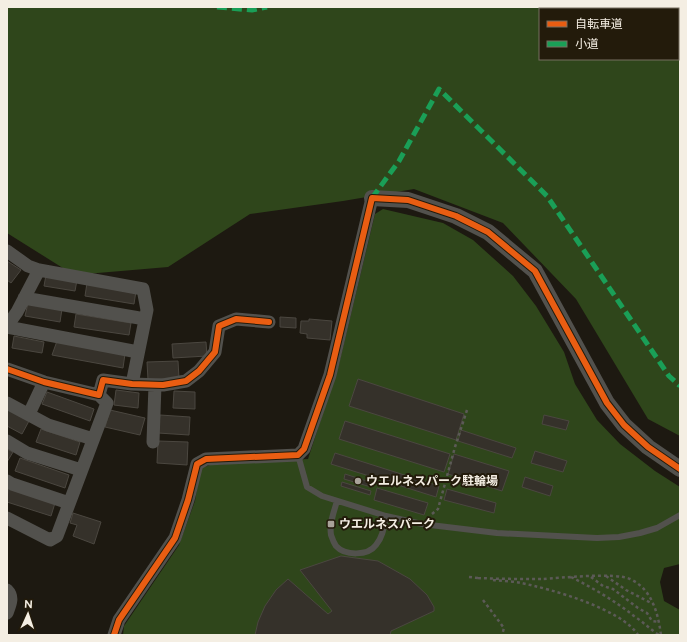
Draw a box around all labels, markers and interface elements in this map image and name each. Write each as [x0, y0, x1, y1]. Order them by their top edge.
legend [539, 8, 679, 60]
text: 自転車道 [575, 17, 623, 31]
text: 小道 [575, 37, 599, 51]
place label: ウエルネスパーク駐輪場 [366, 474, 498, 488]
marker: ウエルネスパーク駐輪場 [353, 476, 363, 486]
place label: ウエルネスパーク [339, 517, 435, 531]
marker: ウエルネスパーク [326, 519, 336, 529]
north arrow [8, 594, 48, 634]
text: N [24, 598, 33, 611]

